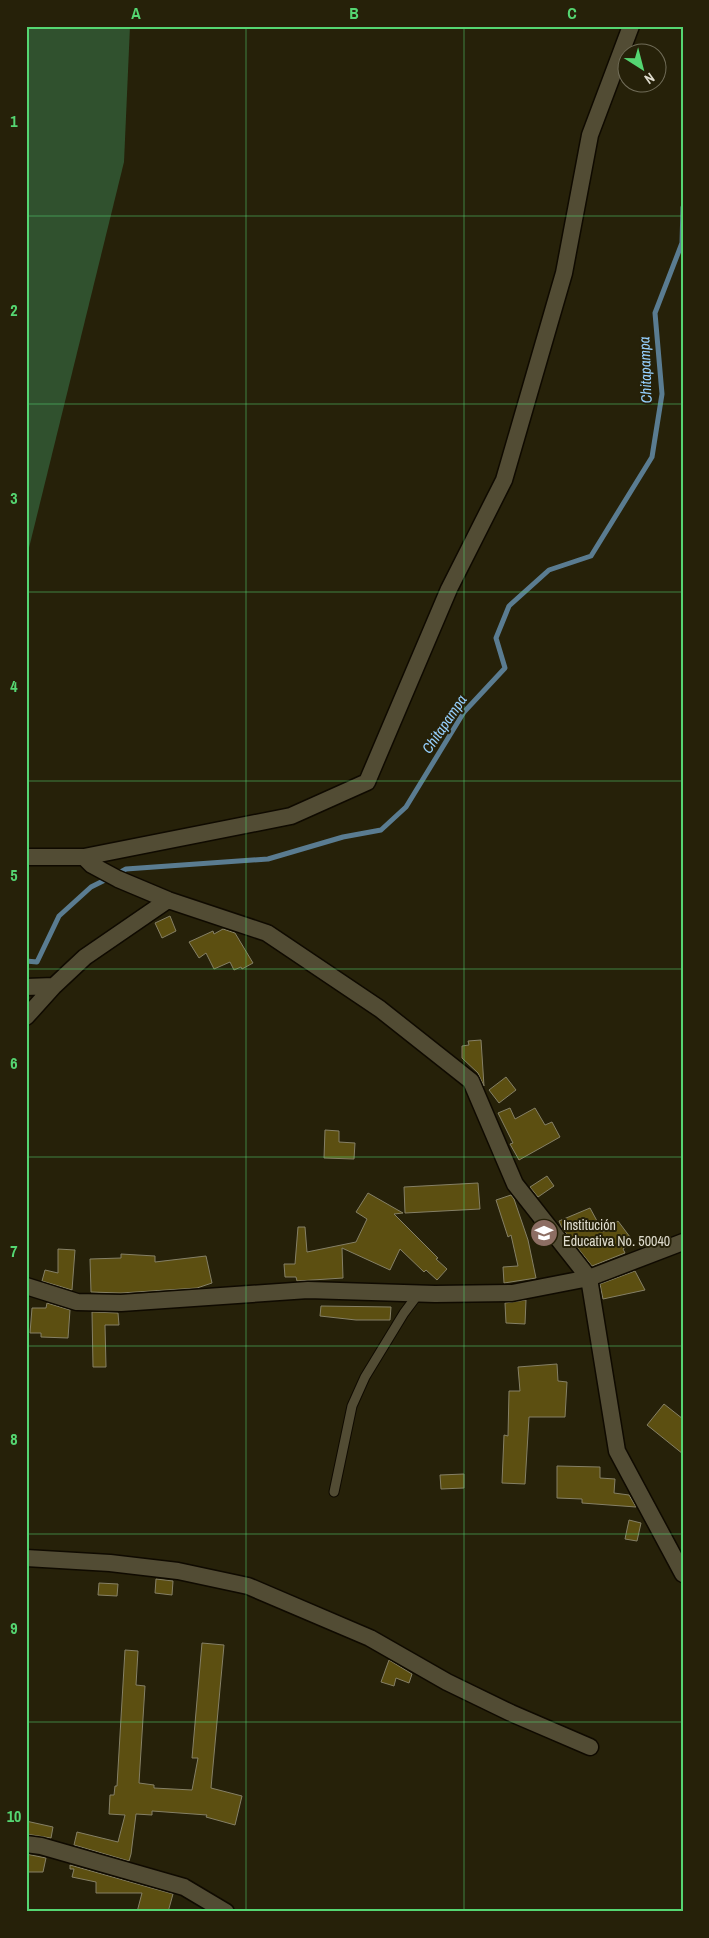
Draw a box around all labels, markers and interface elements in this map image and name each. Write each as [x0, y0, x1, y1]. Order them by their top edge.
text: A [131, 2, 141, 24]
text: B [349, 2, 359, 24]
text: C [567, 2, 577, 24]
north arrow [616, 42, 666, 92]
text: N [641, 69, 658, 88]
text: 1 [10, 110, 18, 132]
text: 2 [10, 299, 18, 321]
water label: Chitapampa [633, 336, 657, 404]
text: 3 [10, 487, 18, 509]
text: 4 [10, 675, 18, 697]
water label: Chitapampa [417, 690, 472, 758]
text: 5 [10, 864, 18, 886]
text: 6 [10, 1052, 18, 1074]
place label: Institución Educativa No. 50040 [563, 1216, 670, 1250]
school or university icon: Institución Educativa No. 50040 [529, 1218, 559, 1248]
text: 7 [10, 1240, 18, 1262]
text: 8 [10, 1428, 18, 1450]
text: 9 [10, 1617, 18, 1639]
text: 10 [7, 1805, 21, 1827]

